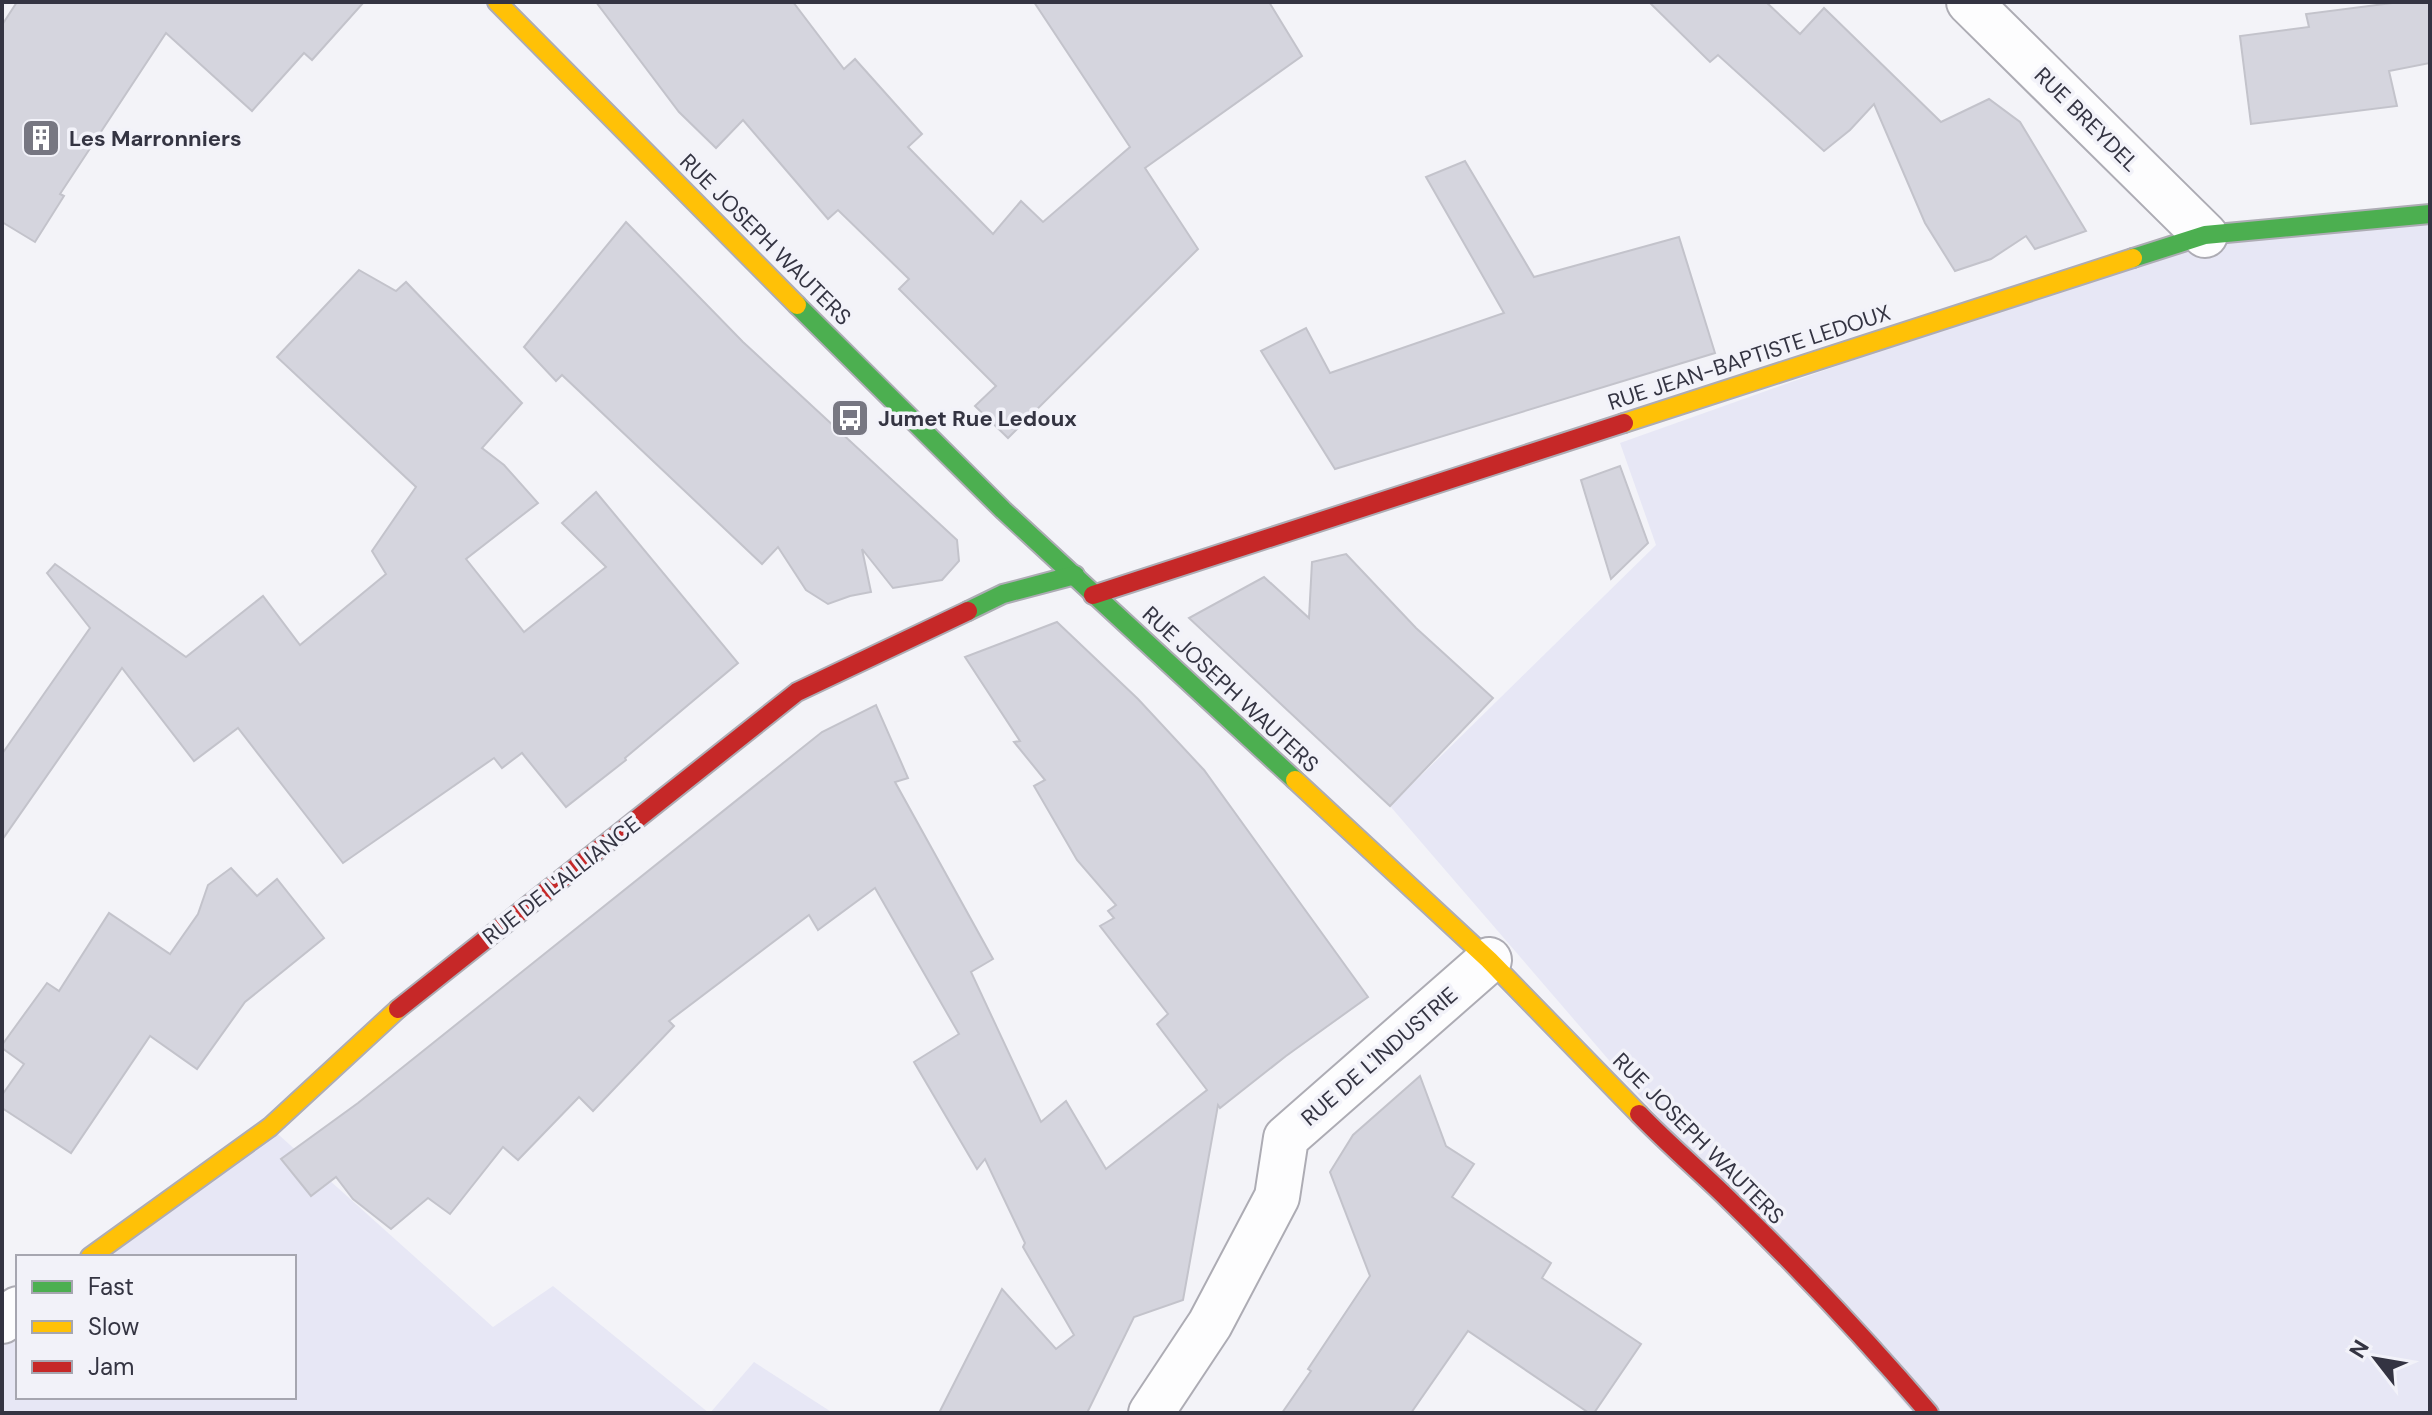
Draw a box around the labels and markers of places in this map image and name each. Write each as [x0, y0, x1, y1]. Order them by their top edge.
building icon: Les Marronniers [20, 117, 62, 159]
place label: Les Marronniers [69, 124, 242, 153]
bus stop icon: Jumet Rue Ledoux [829, 397, 871, 439]
place label: Jumet Rue Ledoux [878, 404, 1077, 433]

